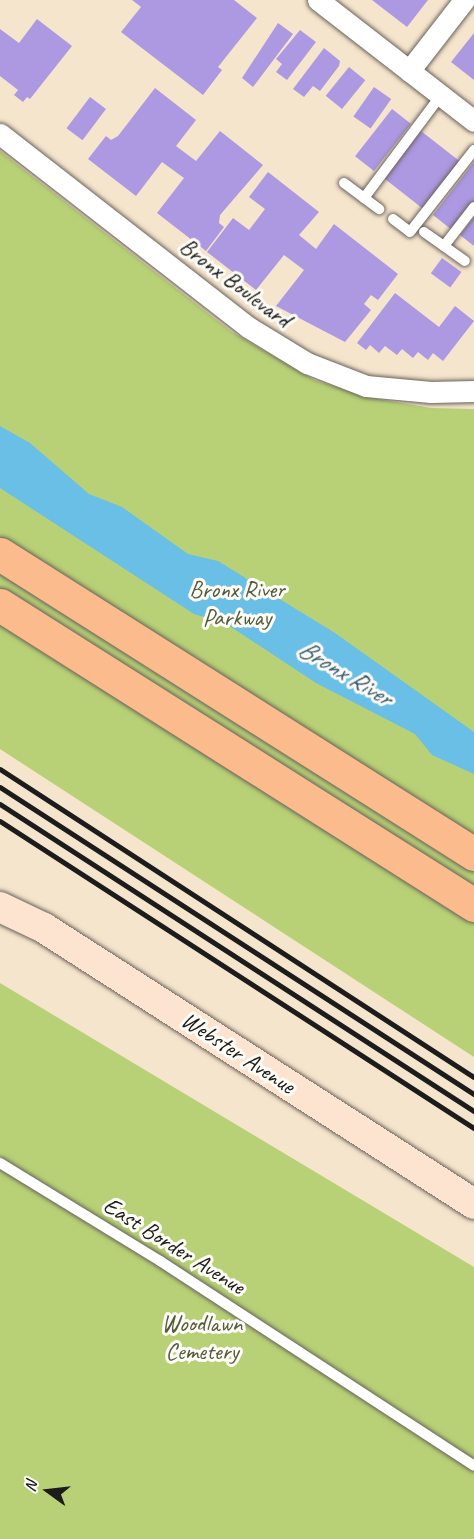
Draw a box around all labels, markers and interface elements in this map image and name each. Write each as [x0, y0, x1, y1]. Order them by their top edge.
street label: Bronx Boulevard [173, 232, 297, 334]
park label: Bronx River Parkway [189, 576, 285, 632]
water label: Bronx River [292, 633, 398, 713]
street label: Webster Avenue [176, 1006, 300, 1100]
street label: East Border Avenue [98, 1191, 250, 1301]
park label: Woodlawn Cemetery [162, 1310, 242, 1366]
north arrow [18, 1461, 78, 1521]
text: N [20, 1479, 42, 1494]

